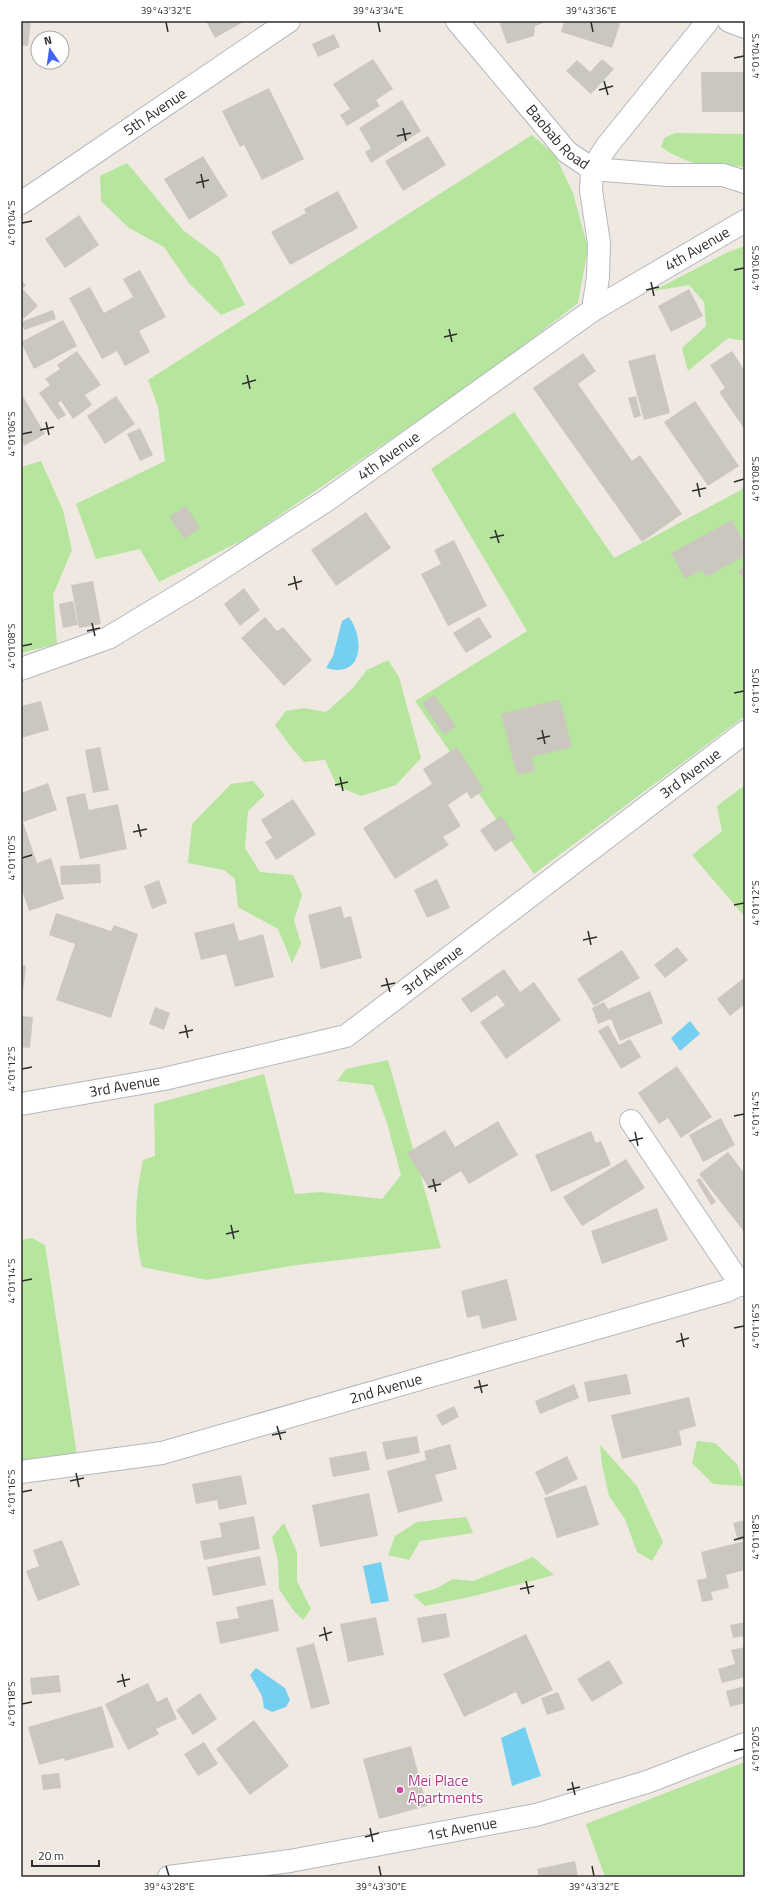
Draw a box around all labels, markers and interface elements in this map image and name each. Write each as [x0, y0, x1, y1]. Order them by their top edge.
text: 39°43'32"E [141, 3, 192, 18]
text: 39°43'34"E [353, 3, 404, 18]
text: 39°43'36"E [566, 3, 617, 18]
north arrow [30, 30, 70, 70]
text: N [42, 32, 53, 49]
text: 4°01'04"S [748, 34, 763, 78]
street label: 5th Avenue [118, 82, 191, 141]
street label: Baobab Road [521, 99, 594, 175]
text: 4°01'04"S [4, 201, 19, 245]
street label: 4th Avenue [660, 220, 734, 277]
text: 4°01'06"S [748, 246, 763, 290]
text: 4°01'06"S [4, 412, 19, 456]
street label: 4th Avenue [352, 425, 424, 486]
text: 4°01'08"S [748, 457, 763, 501]
text: 4°01'08"S [4, 624, 19, 668]
text: 4°01'10"S [748, 669, 763, 713]
street label: 3rd Avenue [655, 742, 725, 804]
text: 4°01'10"S [4, 836, 19, 880]
text: 4°01'12"S [748, 881, 763, 925]
street label: 3rd Avenue [397, 939, 468, 1000]
text: 4°01'12"S [4, 1047, 19, 1091]
street label: 3rd Avenue [87, 1068, 162, 1103]
text: 4°01'14"S [748, 1092, 763, 1136]
text: 4°01'14"S [4, 1259, 19, 1303]
text: 4°01'16"S [748, 1304, 763, 1348]
street label: 2nd Avenue [346, 1367, 425, 1410]
text: 4°01'16"S [4, 1470, 19, 1514]
text: 4°01'18"S [748, 1515, 763, 1559]
text: 4°01'18"S [4, 1682, 19, 1726]
text: 4°01'20"S [748, 1727, 763, 1771]
place label: Mei Place Apartments [408, 1769, 483, 1809]
marker: Mei Place Apartments [395, 1785, 405, 1795]
street label: 1st Avenue [425, 1811, 499, 1846]
scale bar [32, 1842, 99, 1868]
text: 20 m [38, 1846, 64, 1865]
text: 39°43'28"E [144, 1879, 195, 1894]
text: 39°43'30"E [356, 1879, 407, 1894]
text: 39°43'32"E [569, 1879, 620, 1894]

